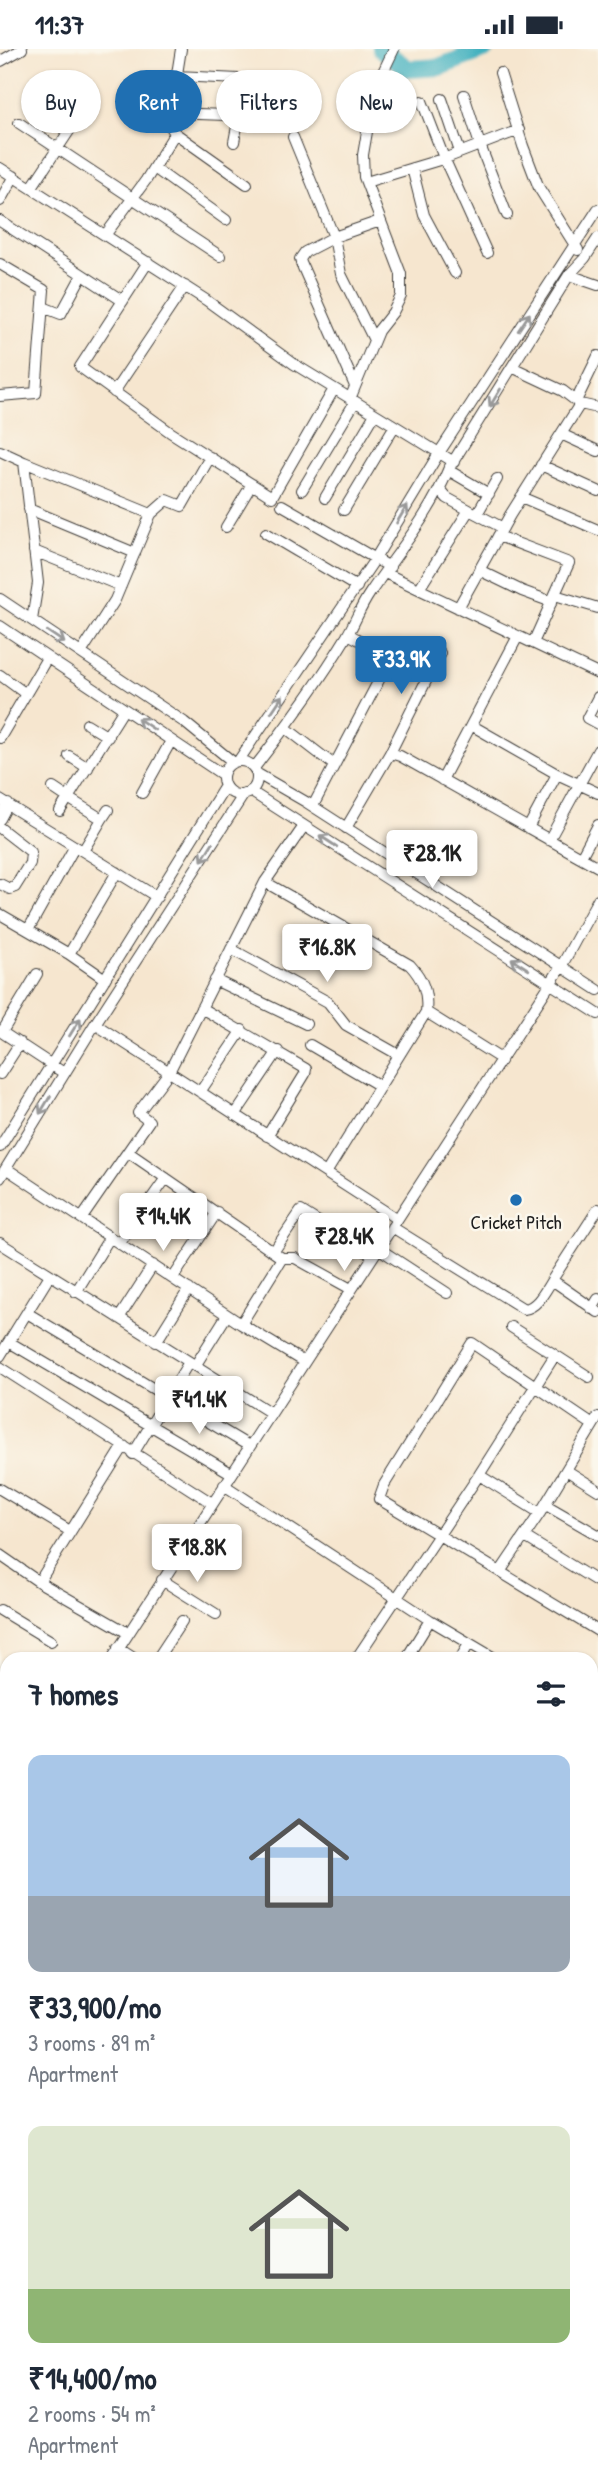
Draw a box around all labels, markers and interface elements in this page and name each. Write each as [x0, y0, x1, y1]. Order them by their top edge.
text: 11:37 [35, 7, 84, 42]
chip: Buy [21, 70, 101, 133]
chip: Rent [115, 70, 202, 133]
chip: Filters [216, 70, 322, 133]
chip: New [336, 70, 417, 133]
one-way arrow [517, 312, 531, 332]
one-way arrow [487, 387, 501, 407]
one-way arrow [396, 504, 410, 524]
one-way arrow [46, 631, 66, 645]
pin: ₹33.9K [344, 637, 458, 696]
text: ₹33.9K [371, 643, 431, 674]
one-way arrow [270, 695, 285, 714]
one-way arrow [137, 716, 156, 731]
pin: ₹28.1K [375, 831, 489, 890]
one-way arrow [319, 834, 339, 848]
text: ₹28.1K [402, 837, 462, 868]
one-way arrow [200, 841, 214, 861]
pin: ₹16.8K [270, 925, 384, 984]
text: ₹16.8K [298, 931, 356, 962]
one-way arrow [511, 956, 530, 971]
one-way arrow [68, 1018, 83, 1037]
one-way arrow [38, 1095, 52, 1115]
marker: Cricket Pitch [508, 1192, 524, 1208]
pin: ₹14.4K [106, 1193, 220, 1253]
text: ₹14.4K [135, 1200, 191, 1231]
place label: Cricket Pitch [471, 1209, 562, 1235]
pin: ₹28.4K [287, 1213, 401, 1273]
text: ₹28.4K [314, 1220, 374, 1251]
pin: ₹41.4K [142, 1377, 256, 1436]
text: ₹41.4K [171, 1383, 227, 1414]
pin: ₹18.8K [140, 1525, 254, 1584]
text: ₹18.8K [168, 1531, 226, 1562]
text: 7 homes [28, 1674, 118, 1714]
icon: filters [532, 1675, 570, 1713]
icon: home [236, 1800, 362, 1926]
text: ₹33,900/mo [28, 1987, 161, 2027]
text: 3 rooms · 89 m² [28, 2027, 155, 2058]
text: Apartment [28, 2058, 118, 2089]
icon: home [236, 2171, 362, 2297]
text: ₹14,400/mo [28, 2358, 157, 2398]
text: 2 rooms · 54 m² [28, 2398, 156, 2429]
text: Apartment [28, 2429, 118, 2460]

